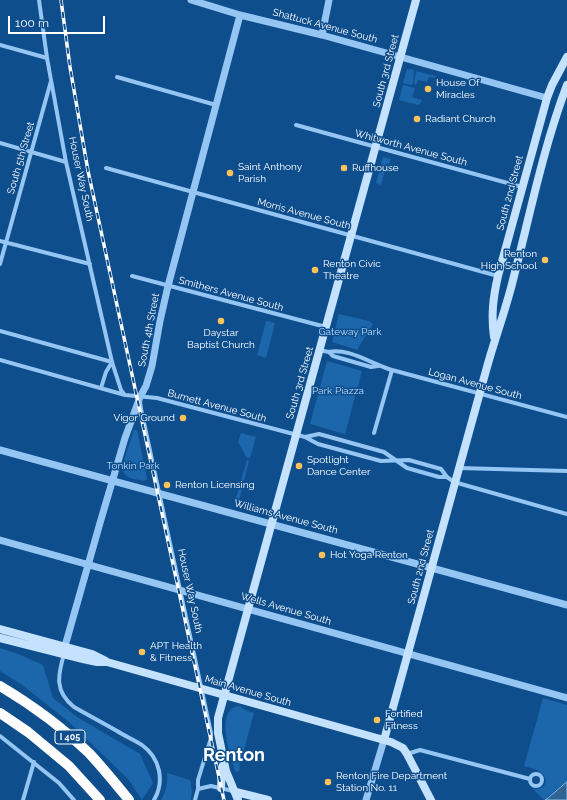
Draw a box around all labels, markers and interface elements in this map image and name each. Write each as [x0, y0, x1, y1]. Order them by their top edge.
street label: Shattuck Avenue South [271, 6, 379, 46]
scale bar [10, 8, 107, 34]
text: 100 m [15, 16, 49, 30]
street label: South 3rd Street [371, 33, 401, 109]
place label: House Of Miracles [436, 77, 479, 100]
marker: House Of Miracles [423, 84, 433, 94]
place label: Radiant Church [425, 113, 496, 125]
marker: Radiant Church [412, 114, 422, 124]
street label: South 5th Street [5, 120, 37, 196]
street label: Whitworth Avenue South [354, 127, 468, 169]
street label: Houser Way South [66, 136, 96, 222]
street label: South 2nd Street [494, 154, 526, 232]
place label: Saint Anthony Parish [238, 161, 302, 184]
place label: Ruffhouse [352, 162, 399, 174]
marker: Ruffhouse [339, 163, 349, 173]
marker: Saint Anthony Parish [225, 168, 235, 178]
street label: Morris Avenue South [256, 196, 352, 232]
place label: Renton High School [481, 248, 537, 272]
marker: Renton High School [540, 255, 550, 265]
place label: Renton Civic Theatre [323, 258, 381, 282]
marker: Renton Civic Theatre [310, 265, 320, 275]
street label: Smithers Avenue South [177, 274, 285, 314]
street label: South 4th Street [136, 292, 162, 368]
marker: Daystar Baptist Church [216, 316, 226, 326]
park label: Gateway Park [318, 326, 382, 338]
place label: Daystar Baptist Church [187, 327, 255, 350]
street label: South 3rd Street [284, 345, 316, 421]
street label: Logan Avenue South [427, 366, 523, 402]
park label: Park Piazza [312, 385, 364, 397]
street label: Burnett Avenue South [166, 387, 268, 425]
place label: Vigor Ground [113, 412, 175, 424]
marker: Vigor Ground [178, 413, 188, 423]
place label: Spotlight Dance Center [307, 454, 370, 478]
park label: Tonkin Park [106, 460, 160, 472]
marker: Spotlight Dance Center [294, 461, 304, 471]
place label: Renton Licensing [175, 479, 255, 491]
marker: Renton Licensing [162, 480, 172, 490]
street label: Williams Avenue South [233, 497, 339, 537]
street label: South 2nd Street [405, 528, 437, 606]
street label: Houser Way South [175, 548, 205, 634]
place label: Hot Yoga Renton [330, 549, 408, 561]
marker: Hot Yoga Renton [317, 550, 327, 560]
street label: Wells Avenue South [240, 590, 332, 628]
place label: APT Health & Fitness [150, 640, 202, 664]
marker: APT Health & Fitness [137, 647, 147, 657]
street label: Main Avenue South [203, 673, 293, 709]
place label: Fortified Fitness [385, 708, 423, 732]
marker: Fortified Fitness [372, 715, 382, 725]
road number: I 405 [55, 730, 85, 744]
district label: Renton [203, 745, 265, 767]
place label: Renton Fire Department Station No. 11 [336, 770, 447, 794]
marker: Renton Fire Department Station No. 11 [323, 777, 333, 787]

